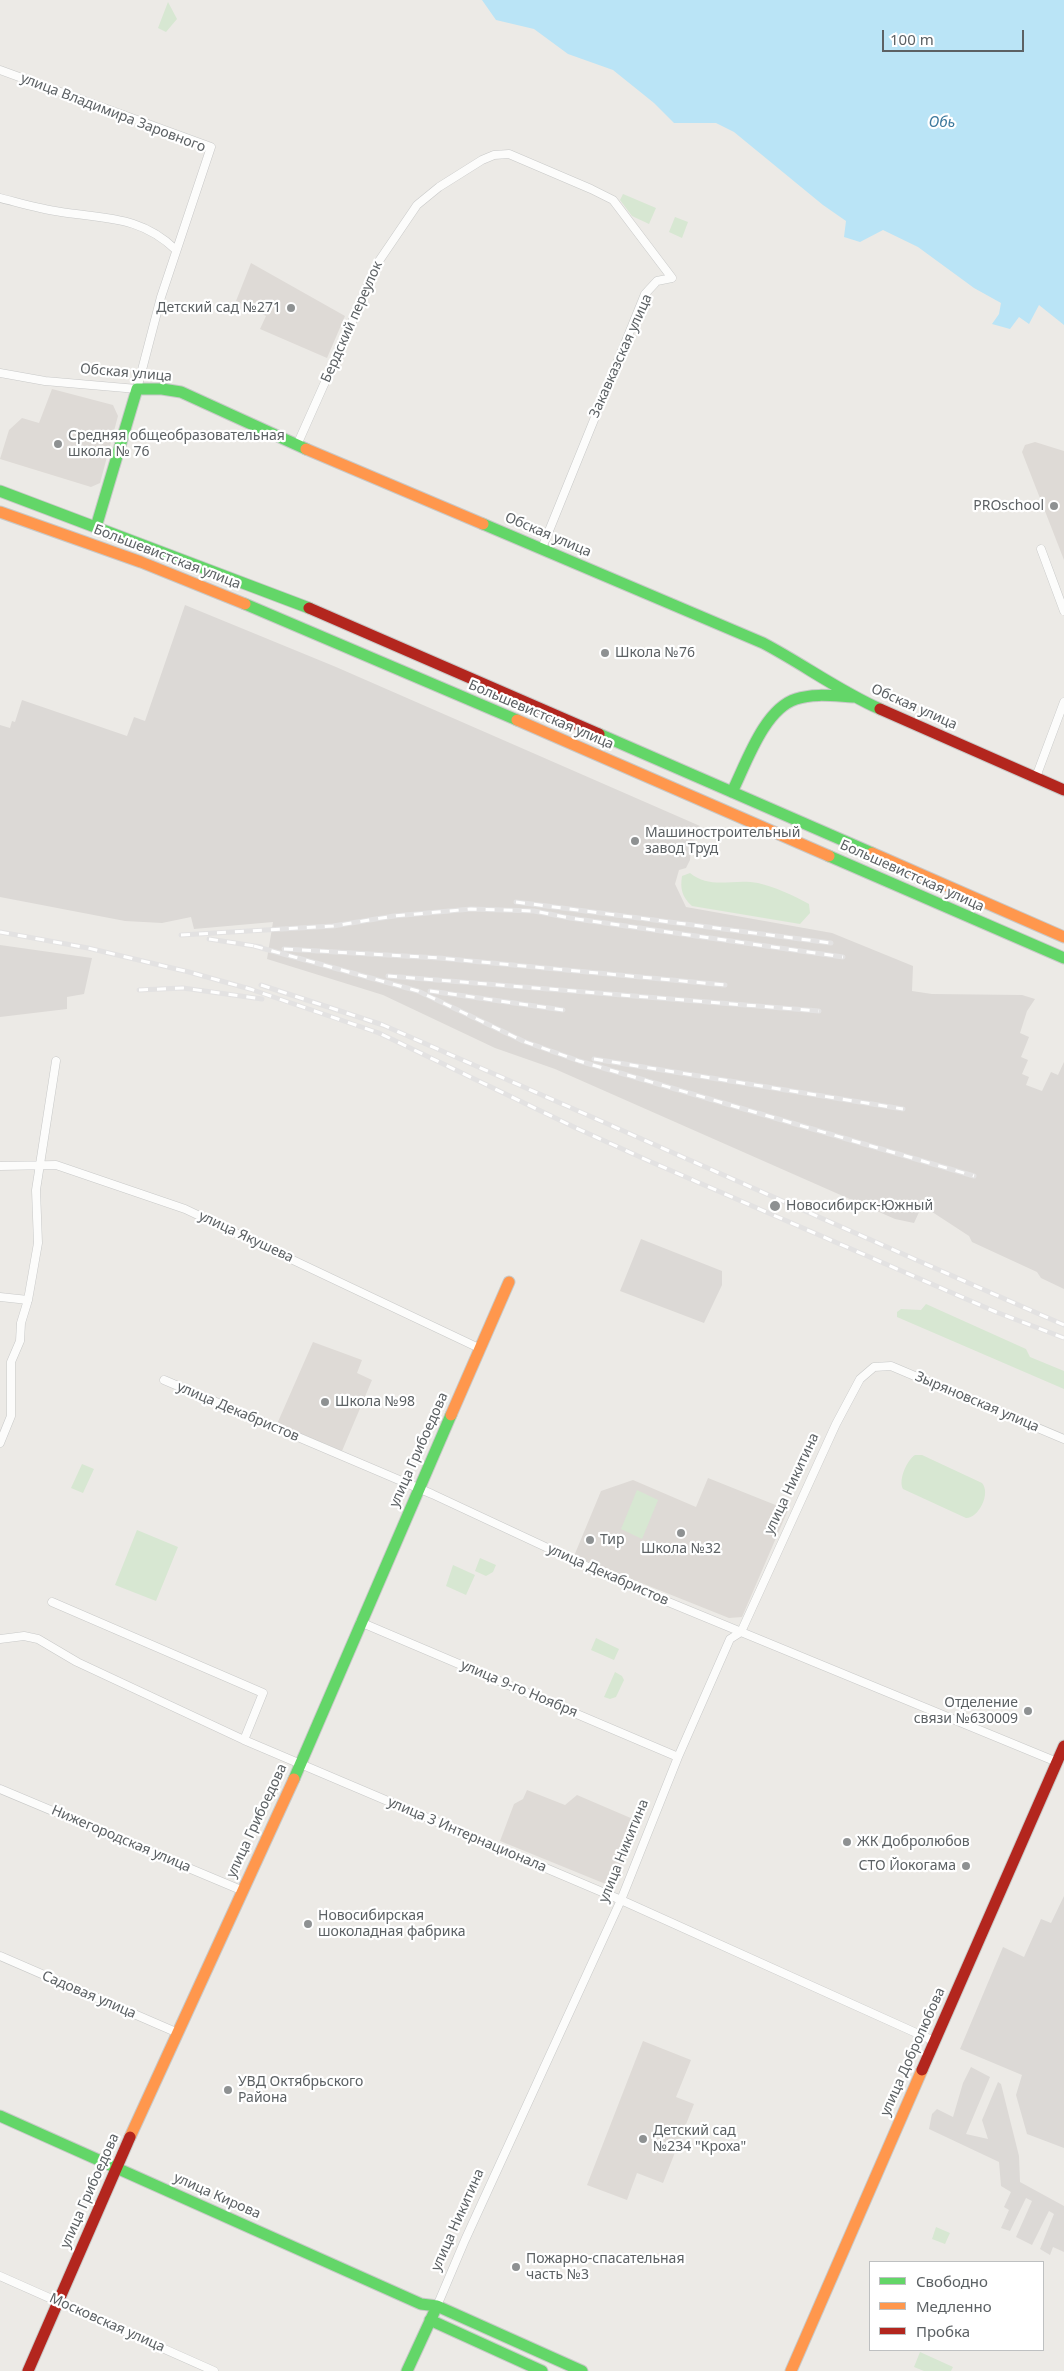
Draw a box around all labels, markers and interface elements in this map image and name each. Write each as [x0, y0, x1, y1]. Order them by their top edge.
scale bar [884, 20, 1026, 52]
text: 100 m [890, 29, 934, 49]
street label: улица Владимира Заровного [18, 70, 208, 156]
water label: Обь [929, 114, 955, 132]
street label: Бердский переулок [318, 259, 386, 385]
street label: Закавказская улица [586, 292, 656, 420]
place label: Детский сад №271 [156, 300, 281, 316]
marker: Детский сад №271 [285, 302, 297, 314]
street label: Обская улица [79, 361, 173, 385]
place label: Средняя общеобразовательная школа № 76 [68, 428, 285, 461]
marker: Средняя общеобразовательная школа № 76 [52, 438, 64, 450]
place label: PROschool [973, 498, 1044, 514]
marker: PROschool [1048, 500, 1060, 512]
street label: Обская улица [502, 509, 594, 561]
street label: Большевистская улица [91, 521, 243, 593]
place label: Школа №76 [615, 645, 695, 661]
marker: Школа №76 [599, 647, 611, 659]
street label: Большевистская улица [466, 677, 616, 753]
street label: Обская улица [868, 681, 960, 733]
place label: Машиностроительный завод Труд [645, 825, 800, 858]
marker: Машиностроительный завод Труд [629, 835, 641, 847]
street label: Большевистская улица [837, 837, 987, 915]
place label: Новосибирск-Южный [786, 1198, 933, 1214]
marker: Новосибирск-Южный [768, 1199, 782, 1213]
street label: улица Якушева [196, 1208, 296, 1266]
street label: Зыряновская улица [912, 1368, 1042, 1436]
street label: улица Декабристов [174, 1379, 302, 1445]
street label: улица Грибоедова [386, 1390, 452, 1510]
place label: Школа №98 [335, 1394, 415, 1410]
marker: Школа №98 [319, 1396, 331, 1408]
street label: улица Никитина [761, 1431, 823, 1537]
marker: Школа №32 [675, 1527, 687, 1539]
place label: Тир [600, 1532, 625, 1548]
marker: Тир [584, 1534, 596, 1546]
street label: улица Декабристов [545, 1541, 671, 1609]
place label: Школа №32 [641, 1541, 721, 1557]
street label: улица 9-го Ноября [458, 1657, 580, 1721]
place label: Отделение связи №630009 [914, 1695, 1018, 1728]
marker: Отделение связи №630009 [1022, 1705, 1034, 1717]
street label: улица Грибоедова [223, 1761, 291, 1881]
street label: улица 3 Интернационала [385, 1794, 549, 1876]
street label: улица Никитина [596, 1797, 652, 1905]
street label: Нижегородская улица [49, 1802, 193, 1876]
place label: ЖК Добролюбов [857, 1834, 970, 1850]
marker: ЖК Добролюбов [841, 1836, 853, 1848]
place label: СТО Йокогама [858, 1858, 956, 1874]
marker: СТО Йокогама [960, 1860, 972, 1872]
place label: Новосибирская шоколадная фабрика [318, 1908, 466, 1940]
marker: Новосибирская шоколадная фабрика [302, 1918, 314, 1930]
street label: Садовая улица [39, 1968, 139, 2022]
street label: улица Добролюбова [877, 1985, 949, 2119]
place label: УВД Октябрьского Района [238, 2074, 363, 2106]
marker: УВД Октябрьского Района [222, 2084, 234, 2096]
place label: Детский сад №234 "Кроха" [653, 2123, 746, 2156]
street label: улица Грибоедова [57, 2131, 123, 2251]
marker: Детский сад №234 "Кроха" [637, 2133, 649, 2145]
street label: улица Никитина [428, 2166, 488, 2274]
street label: улица Кирова [171, 2169, 263, 2223]
place label: Пожарно-спасательная часть №3 [526, 2251, 684, 2284]
marker: Пожарно-спасательная часть №3 [510, 2261, 522, 2273]
legend [869, 2261, 1044, 2351]
text: Свободно [916, 2271, 988, 2291]
street label: Московская улица [47, 2290, 167, 2356]
text: Медленно [916, 2296, 992, 2316]
text: Пробка [916, 2321, 970, 2341]

